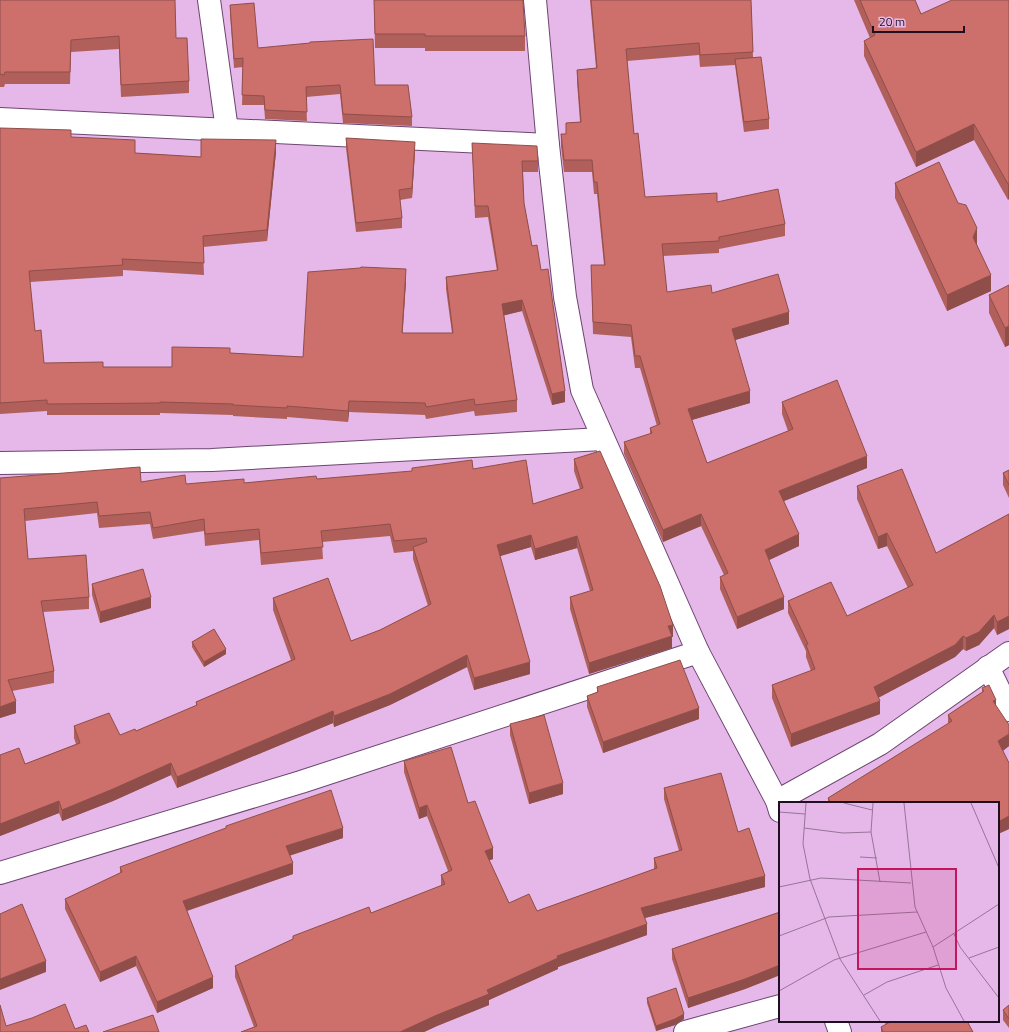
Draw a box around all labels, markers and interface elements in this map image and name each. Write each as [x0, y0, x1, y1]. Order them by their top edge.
scale bar [873, 8, 964, 34]
text: 20 m [879, 12, 905, 31]
inset map [779, 802, 999, 1022]

